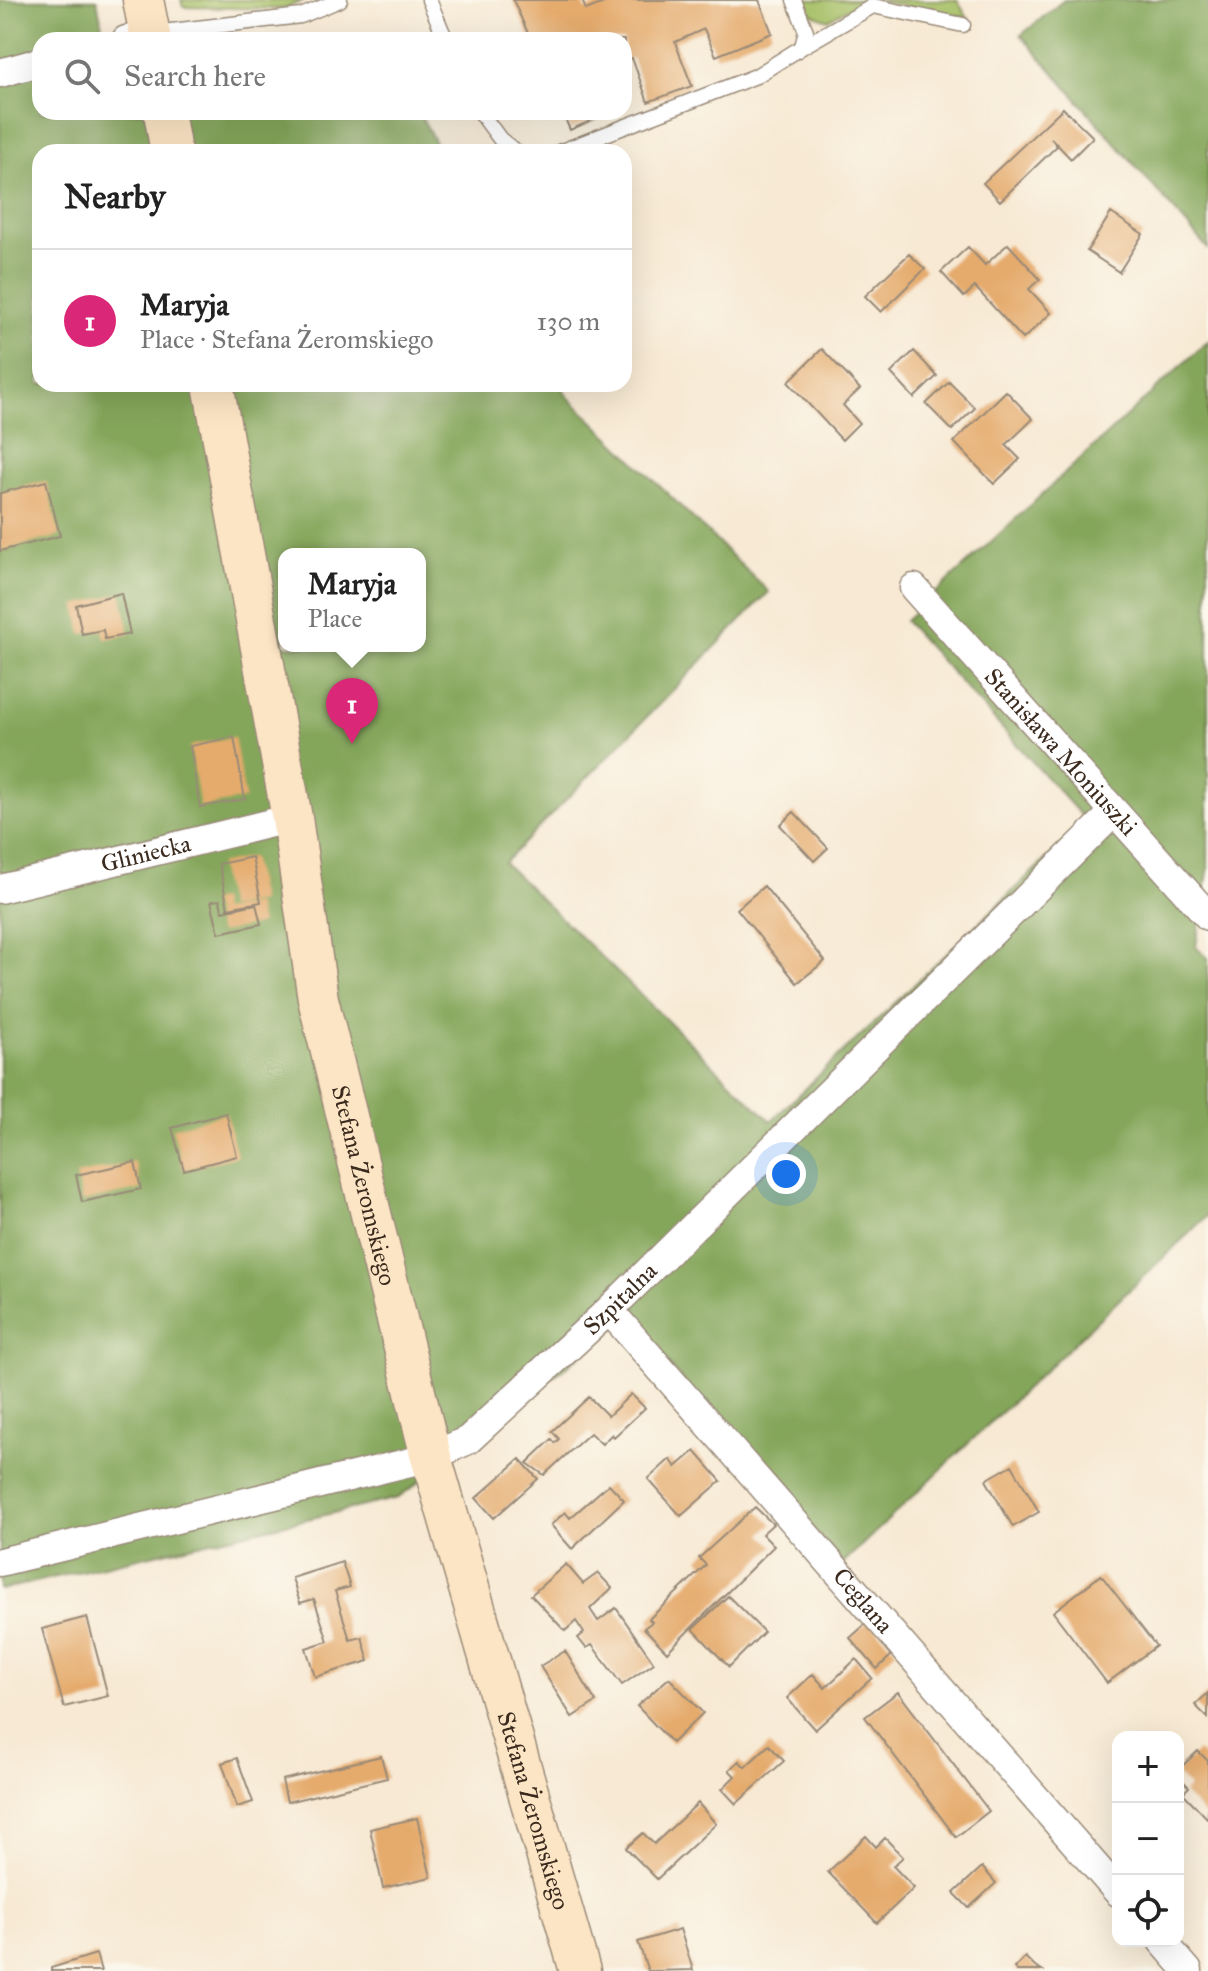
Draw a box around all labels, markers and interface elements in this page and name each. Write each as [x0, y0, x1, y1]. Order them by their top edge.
search box [32, 32, 632, 120]
icon: search [60, 54, 104, 98]
text: Search here [124, 58, 266, 94]
text: Nearby [64, 176, 166, 217]
text: Maryja [140, 287, 229, 323]
text: 1 [85, 305, 95, 337]
text: 130 m [537, 305, 600, 337]
text: Place · Stefana Żeromskiego [140, 323, 433, 355]
popup [278, 548, 426, 652]
text: Maryja [308, 566, 396, 602]
text: Place [308, 602, 362, 634]
street label: Stanisława Moniuszki [978, 662, 1144, 842]
pin: 1 [326, 678, 378, 744]
street label: Gliniecka [98, 828, 195, 879]
street label: Stefana Żeromskiego [325, 1082, 403, 1288]
your location [766, 1154, 806, 1194]
street label: Szpitalna [577, 1255, 664, 1341]
street label: Ceglana [826, 1562, 900, 1640]
street label: Stefana Żeromskiego [491, 1708, 576, 1913]
map controls [1112, 1731, 1184, 1947]
button: + [1112, 1731, 1184, 1803]
button: − [1112, 1803, 1184, 1875]
button: locate [1112, 1875, 1184, 1947]

